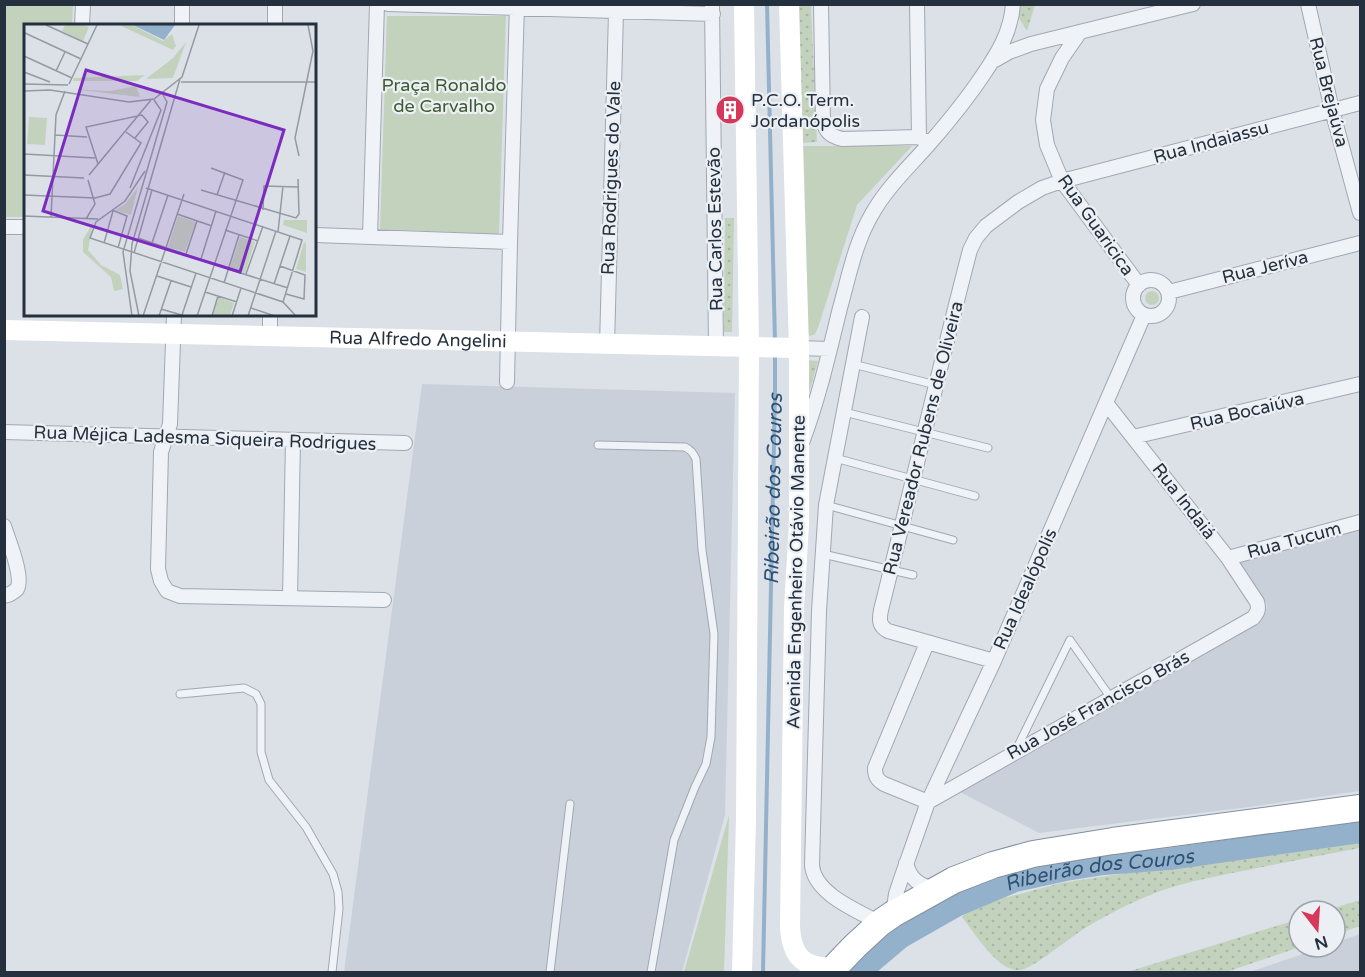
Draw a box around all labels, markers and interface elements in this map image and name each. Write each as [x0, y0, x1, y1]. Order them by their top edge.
inset map [24, 24, 316, 316]
street label: Rua Brejaúva [1305, 35, 1353, 149]
park label: Praça Ronaldo de Carvalho [382, 74, 507, 117]
street label: Rua Rodrigues do Vale [597, 81, 625, 275]
place label: P.C.O. Term. Jordanópolis [751, 89, 860, 132]
building icon: P.C.O. Term. Jordanópolis [714, 94, 746, 126]
street label: Rua Indaiassu [1151, 116, 1271, 168]
street label: Rua Carlos Estevão [703, 147, 727, 311]
street label: Rua Guaricica [1053, 170, 1139, 280]
street label: Rua Jeríva [1220, 246, 1310, 288]
street label: Rua Vereador Rubens de Oliveira [878, 299, 968, 577]
street label: Rua Alfredo Angelini [329, 326, 507, 352]
street label: Rua Bocaiúva [1188, 387, 1306, 435]
water label: Ribeirão dos Couros [760, 392, 788, 585]
street label: Avenida Engenheiro Otávio Manente [782, 415, 810, 729]
street label: Rua Méjica Ladesma Siqueira Rodrigues [33, 421, 377, 455]
street label: Rua Indaiá [1147, 459, 1221, 543]
street label: Rua Tucum [1245, 517, 1343, 563]
street label: Rua Idealópolis [988, 525, 1062, 653]
street label: Rua José Francisco Brás [1003, 646, 1193, 764]
water label: Ribeirão dos Couros [1001, 844, 1197, 897]
north arrow [1287, 899, 1347, 959]
text: N [1312, 931, 1330, 954]

